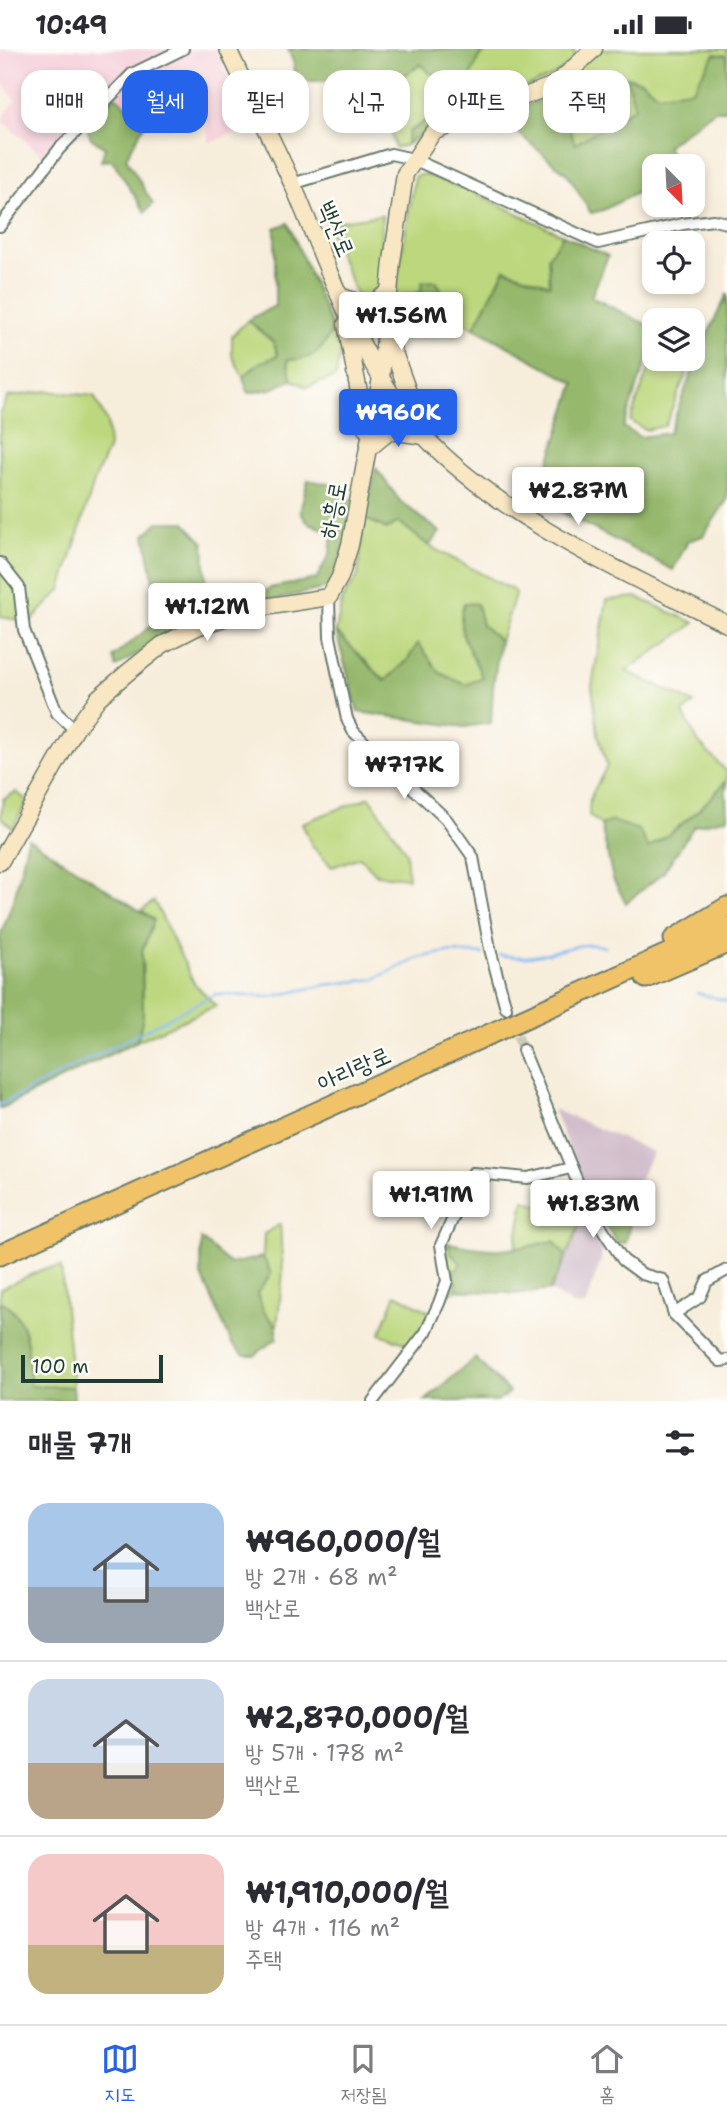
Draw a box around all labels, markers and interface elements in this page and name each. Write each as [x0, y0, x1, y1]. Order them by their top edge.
text: 10:49 [35, 7, 107, 42]
chip: 매매 [21, 70, 108, 133]
chip: 월세 [122, 70, 208, 133]
chip: 필터 [222, 70, 309, 133]
chip: 신규 [323, 70, 410, 133]
chip: 아파트 [424, 70, 529, 133]
chip: 주택 [543, 70, 630, 133]
north arrow [642, 154, 705, 217]
map controls [642, 154, 705, 371]
street label: 백산로 [310, 196, 362, 262]
button: locate [642, 231, 705, 294]
pin: ₩1.56M [344, 293, 458, 352]
text: ₩1.56M [355, 300, 447, 330]
button: layers [642, 308, 705, 371]
pin: ₩960K [349, 389, 447, 449]
text: ₩960K [355, 397, 441, 427]
pin: ₩2.87M [521, 468, 635, 527]
text: ₩2.87M [528, 475, 628, 505]
street label: 하흥로 [312, 479, 354, 541]
pin: ₩1.12M [150, 583, 264, 643]
text: ₩1.12M [164, 591, 250, 621]
pin: ₩717K [355, 741, 453, 801]
text: ₩717K [364, 749, 444, 779]
street label: 아리랑로 [312, 1039, 396, 1099]
pin: ₩1.91M [374, 1171, 488, 1231]
text: ₩1.91M [389, 1179, 473, 1209]
pin: ₩1.83M [536, 1181, 650, 1240]
text: ₩1.83M [546, 1188, 640, 1218]
scale bar [21, 1352, 163, 1384]
text: 100 m [32, 1354, 89, 1379]
text: 매물 7개 [28, 1423, 132, 1464]
icon: filters [661, 1424, 699, 1462]
text: ₩960,000/월 [245, 1521, 441, 1562]
icon: home [84, 1531, 168, 1615]
text: 방 2개 · 68 m² [245, 1562, 398, 1592]
text: 백산로 [245, 1593, 301, 1623]
text: ₩2,870,000/월 [245, 1697, 469, 1738]
icon: home [84, 1707, 168, 1791]
text: 방 5개 · 178 m² [245, 1738, 404, 1768]
text: 백산로 [245, 1769, 301, 1799]
text: ₩1,910,000/월 [245, 1872, 449, 1913]
icon: home [84, 1882, 168, 1966]
text: 방 4개 · 116 m² [245, 1913, 400, 1943]
text: 주택 [245, 1944, 282, 1974]
tab: 지도 [101, 2040, 139, 2108]
tab: 저장됨 [341, 2040, 386, 2108]
tab: 홈 [588, 2040, 626, 2108]

